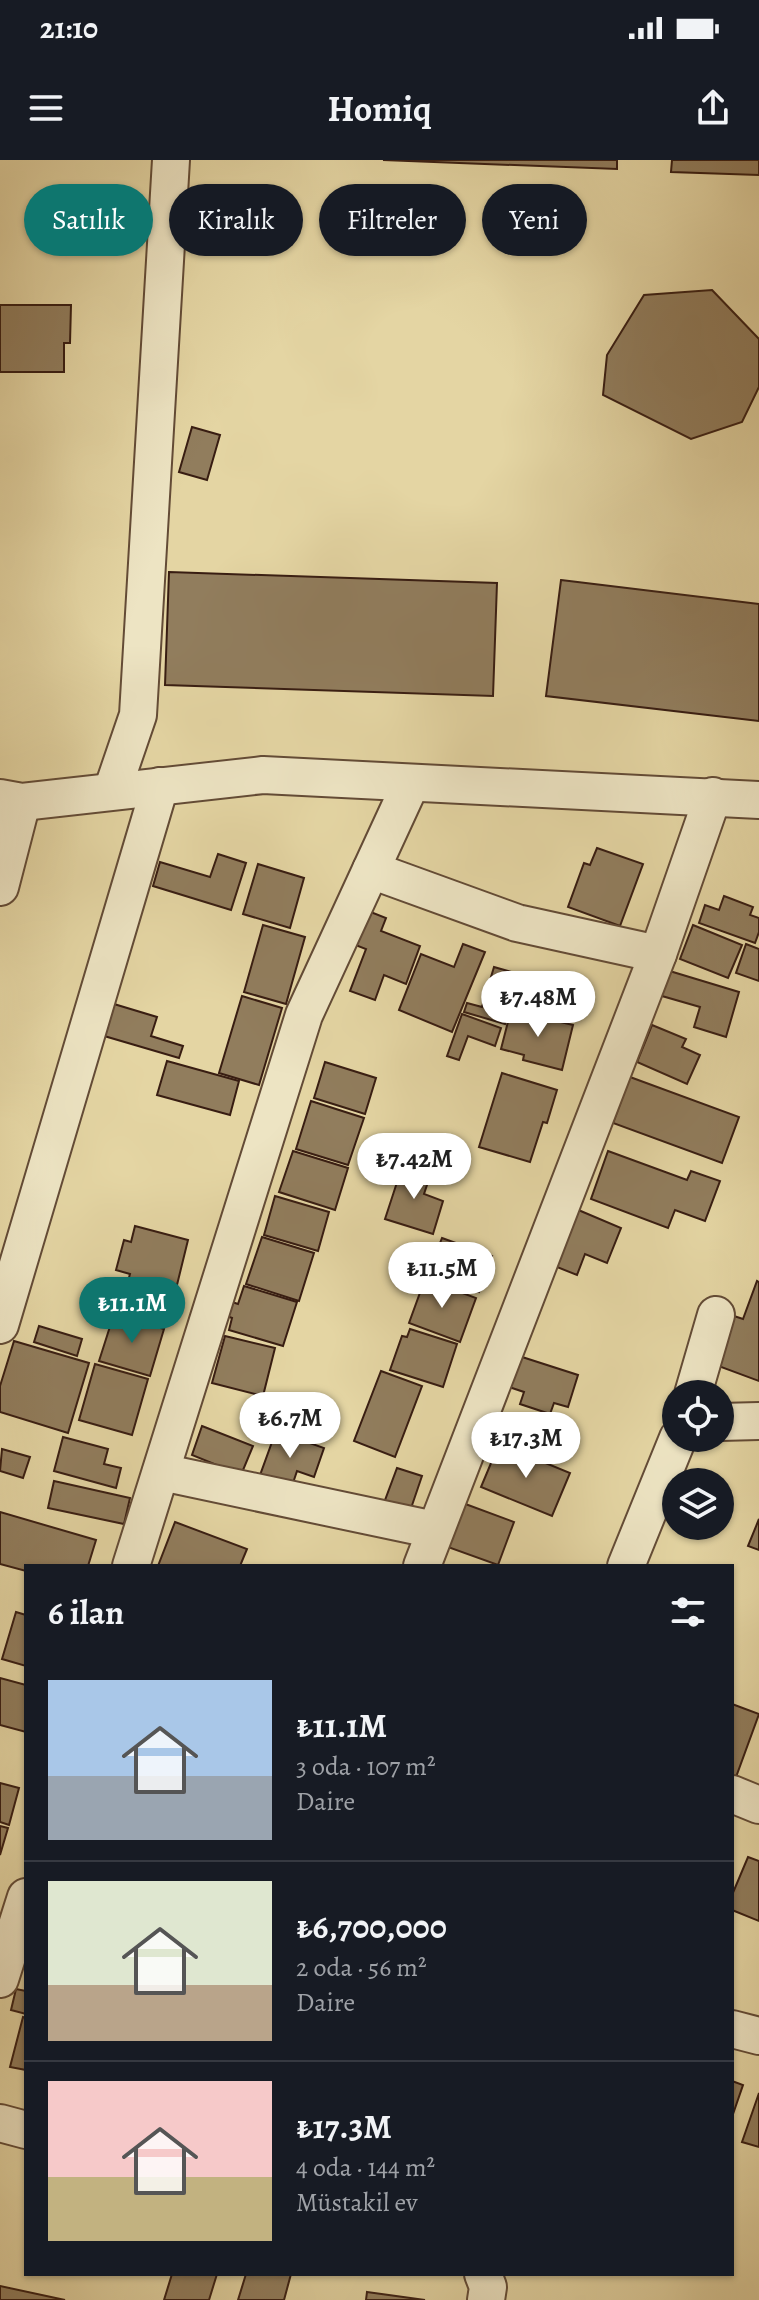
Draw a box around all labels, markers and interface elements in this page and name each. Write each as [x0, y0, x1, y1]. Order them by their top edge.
text: 21:10 [40, 8, 98, 48]
text: Homiq [327, 84, 432, 133]
icon: menu [24, 86, 68, 130]
icon: share [691, 86, 735, 130]
chip: Satılık [24, 184, 153, 256]
chip: Kiralık [169, 184, 303, 256]
chip: Filtreler [319, 184, 466, 256]
chip: Yeni [482, 184, 587, 256]
pin: ₺7.48M [473, 971, 603, 1039]
text: ₺7.48M [499, 979, 577, 1014]
pin: ₺7.42M [349, 1133, 479, 1201]
text: ₺7.42M [375, 1141, 453, 1176]
pin: ₺11.5M [377, 1242, 507, 1310]
text: ₺11.5M [406, 1250, 478, 1285]
pin: ₺11.1M [67, 1277, 197, 1345]
text: ₺11.1M [97, 1285, 167, 1320]
map controls [662, 1380, 734, 1540]
button: locate [662, 1380, 734, 1452]
pin: ₺6.7M [234, 1392, 346, 1460]
text: ₺6.7M [258, 1400, 322, 1435]
pin: ₺17.3M [461, 1412, 591, 1480]
text: ₺17.3M [489, 1420, 563, 1455]
button: layers [662, 1468, 734, 1540]
text: 6 ilan [48, 1589, 124, 1636]
icon: filters [666, 1590, 710, 1634]
text: ₺11.1M [296, 1702, 387, 1749]
icon: home [112, 1712, 208, 1808]
text: 3 oda · 107 m² [296, 1749, 435, 1784]
text: Daire [296, 1784, 355, 1819]
text: ₺6,700,000 [296, 1903, 447, 1950]
icon: home [112, 1913, 208, 2009]
text: 2 oda · 56 m² [296, 1950, 427, 1985]
text: Daire [296, 1985, 355, 2020]
text: ₺17.3M [296, 2103, 392, 2150]
icon: home [112, 2113, 208, 2209]
text: 4 oda · 144 m² [296, 2150, 435, 2185]
text: Müstakil ev [296, 2185, 418, 2220]

